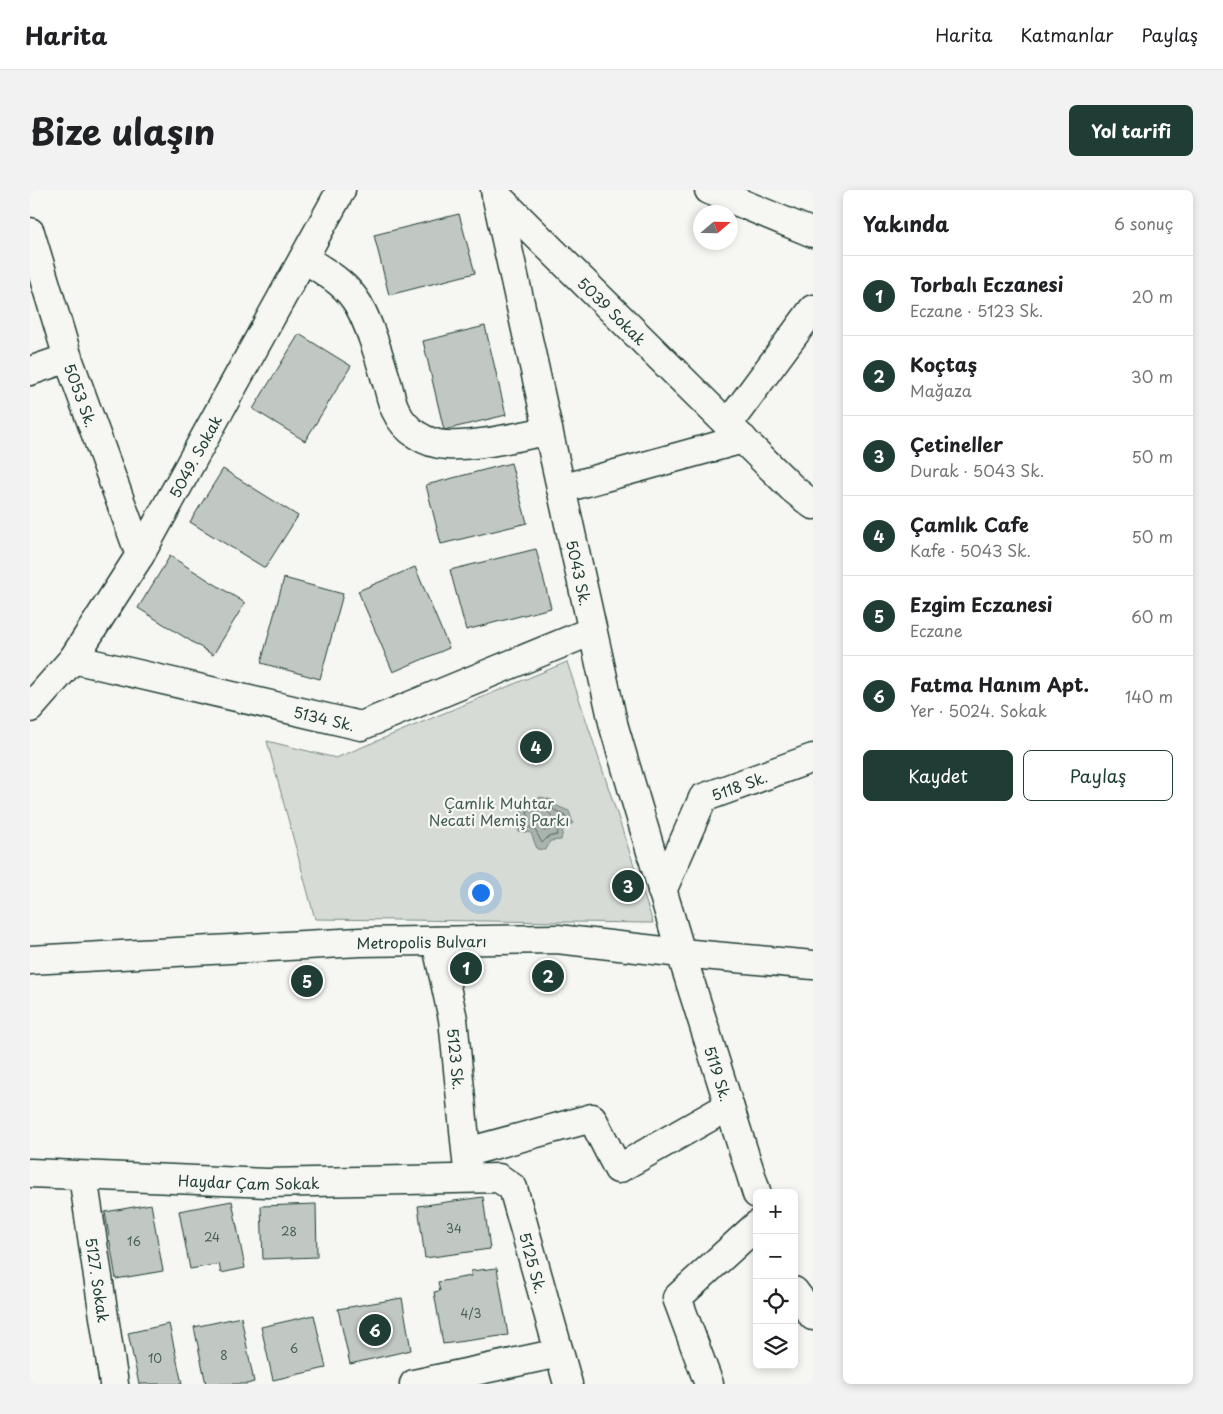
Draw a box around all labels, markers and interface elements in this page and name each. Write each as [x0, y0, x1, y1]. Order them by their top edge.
text: Harita [25, 17, 107, 53]
text: Harita [935, 21, 992, 48]
text: Katmanlar [1020, 21, 1113, 48]
text: Paylaş [1141, 21, 1198, 48]
text: Bize ulaşın [30, 104, 215, 157]
button: Yol tarifi [1069, 105, 1193, 156]
north arrow [693, 205, 738, 250]
text: Yakında [863, 207, 949, 239]
text: 6 sonuç [1114, 211, 1173, 235]
text: Torbalı Eczanesi [910, 270, 1063, 298]
street label: 5039 Sokak [573, 271, 652, 350]
text: 1 [875, 284, 883, 308]
text: 20 m [1132, 284, 1173, 308]
text: Eczane · 5123 Sk. [910, 298, 1043, 322]
text: Koçtaş [910, 350, 977, 378]
street label: 5053 Sk. [59, 360, 104, 430]
text: 2 [873, 364, 885, 388]
text: 30 m [1131, 364, 1173, 388]
text: Mağaza [910, 378, 972, 402]
street label: 5049. Sokak [162, 410, 227, 502]
text: Çetineller [910, 430, 1003, 458]
text: 3 [874, 444, 884, 468]
text: 50 m [1132, 444, 1173, 468]
text: Durak · 5043 Sk. [910, 458, 1044, 482]
text: Çamlık Cafe [910, 510, 1029, 538]
text: 4 [874, 524, 884, 548]
text: 50 m [1132, 524, 1173, 548]
street label: 5043 Sk. [561, 538, 598, 608]
text: Kafe · 5043 Sk. [910, 538, 1031, 562]
text: Ezgim Eczanesi [910, 590, 1052, 618]
text: 5 [874, 604, 884, 628]
text: 60 m [1131, 604, 1173, 628]
text: Eczane [910, 618, 963, 642]
text: Fatma Hanım Apt. [910, 670, 1089, 698]
text: 6 [873, 684, 885, 708]
text: 140 m [1125, 684, 1173, 708]
text: Yer · 5024. Sokak [910, 698, 1047, 722]
street label: 5134 Sk. [291, 699, 357, 736]
pin: 4 [520, 728, 552, 766]
button: Kaydet [863, 750, 1013, 801]
button: Paylaş [1023, 750, 1173, 801]
street label: 5118 Sk. [708, 764, 770, 806]
park label: Çamlık Muhtar Necati Memiş Parkı [429, 791, 569, 831]
pin: 3 [612, 867, 644, 905]
your location [468, 880, 494, 906]
street label: Metropolis Bulvarı [356, 929, 487, 954]
pin: 1 [450, 949, 482, 987]
pin: 2 [532, 957, 564, 995]
pin: 5 [291, 962, 323, 1000]
street label: 5123 Sk. [442, 1027, 471, 1091]
street label: 5119 Sk. [699, 1043, 739, 1104]
street label: Haydar Çam Sokak [178, 1168, 320, 1195]
map controls [753, 1189, 798, 1369]
button: + [753, 1189, 798, 1234]
house number: 34 [446, 1219, 462, 1237]
house number: 28 [281, 1222, 297, 1240]
house number: 24 [204, 1228, 220, 1246]
street label: 5125 Sk. [514, 1229, 553, 1296]
house number: 16 [127, 1232, 141, 1250]
button: − [753, 1234, 798, 1279]
street label: 5127. Sokak [81, 1236, 116, 1324]
button: locate [753, 1279, 798, 1324]
house number: 4/3 [461, 1304, 481, 1322]
pin: 6 [359, 1311, 391, 1349]
button: layers [753, 1324, 798, 1369]
house number: 6 [290, 1339, 298, 1357]
house number: 8 [220, 1346, 228, 1364]
house number: 10 [148, 1349, 162, 1367]

